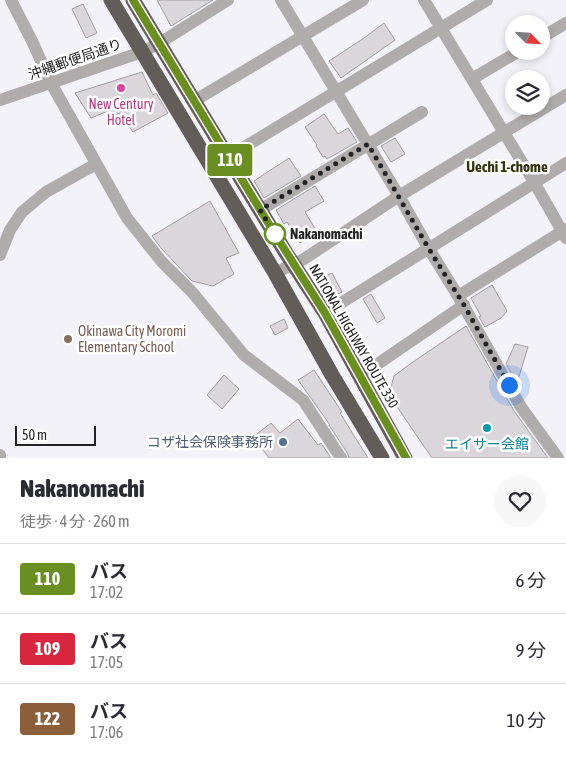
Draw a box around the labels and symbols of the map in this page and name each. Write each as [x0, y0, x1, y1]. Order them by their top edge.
north arrow [505, 15, 550, 60]
street label: 沖縄郵便局通り [26, 35, 124, 83]
marker: New Century Hotel [115, 82, 127, 94]
place label: New Century Hotel [89, 96, 154, 128]
line badge: 110 [201, 144, 259, 176]
district label: Uechi 1-chome [466, 158, 548, 175]
marker: Nakanomachi [264, 223, 286, 245]
place label: Nakanomachi [290, 226, 363, 242]
street label: NATIONAL HIGHWAY ROUTE 330 [306, 261, 402, 411]
place label: Okinawa City Moromi Elementary School [78, 323, 186, 355]
marker: Okinawa City Moromi Elementary School [62, 333, 74, 345]
your location [497, 373, 522, 398]
marker: エイサー会館 [481, 422, 493, 434]
scale bar [15, 423, 96, 446]
place label: コザ社会保険事務所 [147, 434, 273, 450]
marker: コザ社会保険事務所 [277, 436, 289, 448]
place label: エイサー会館 [445, 436, 529, 452]

